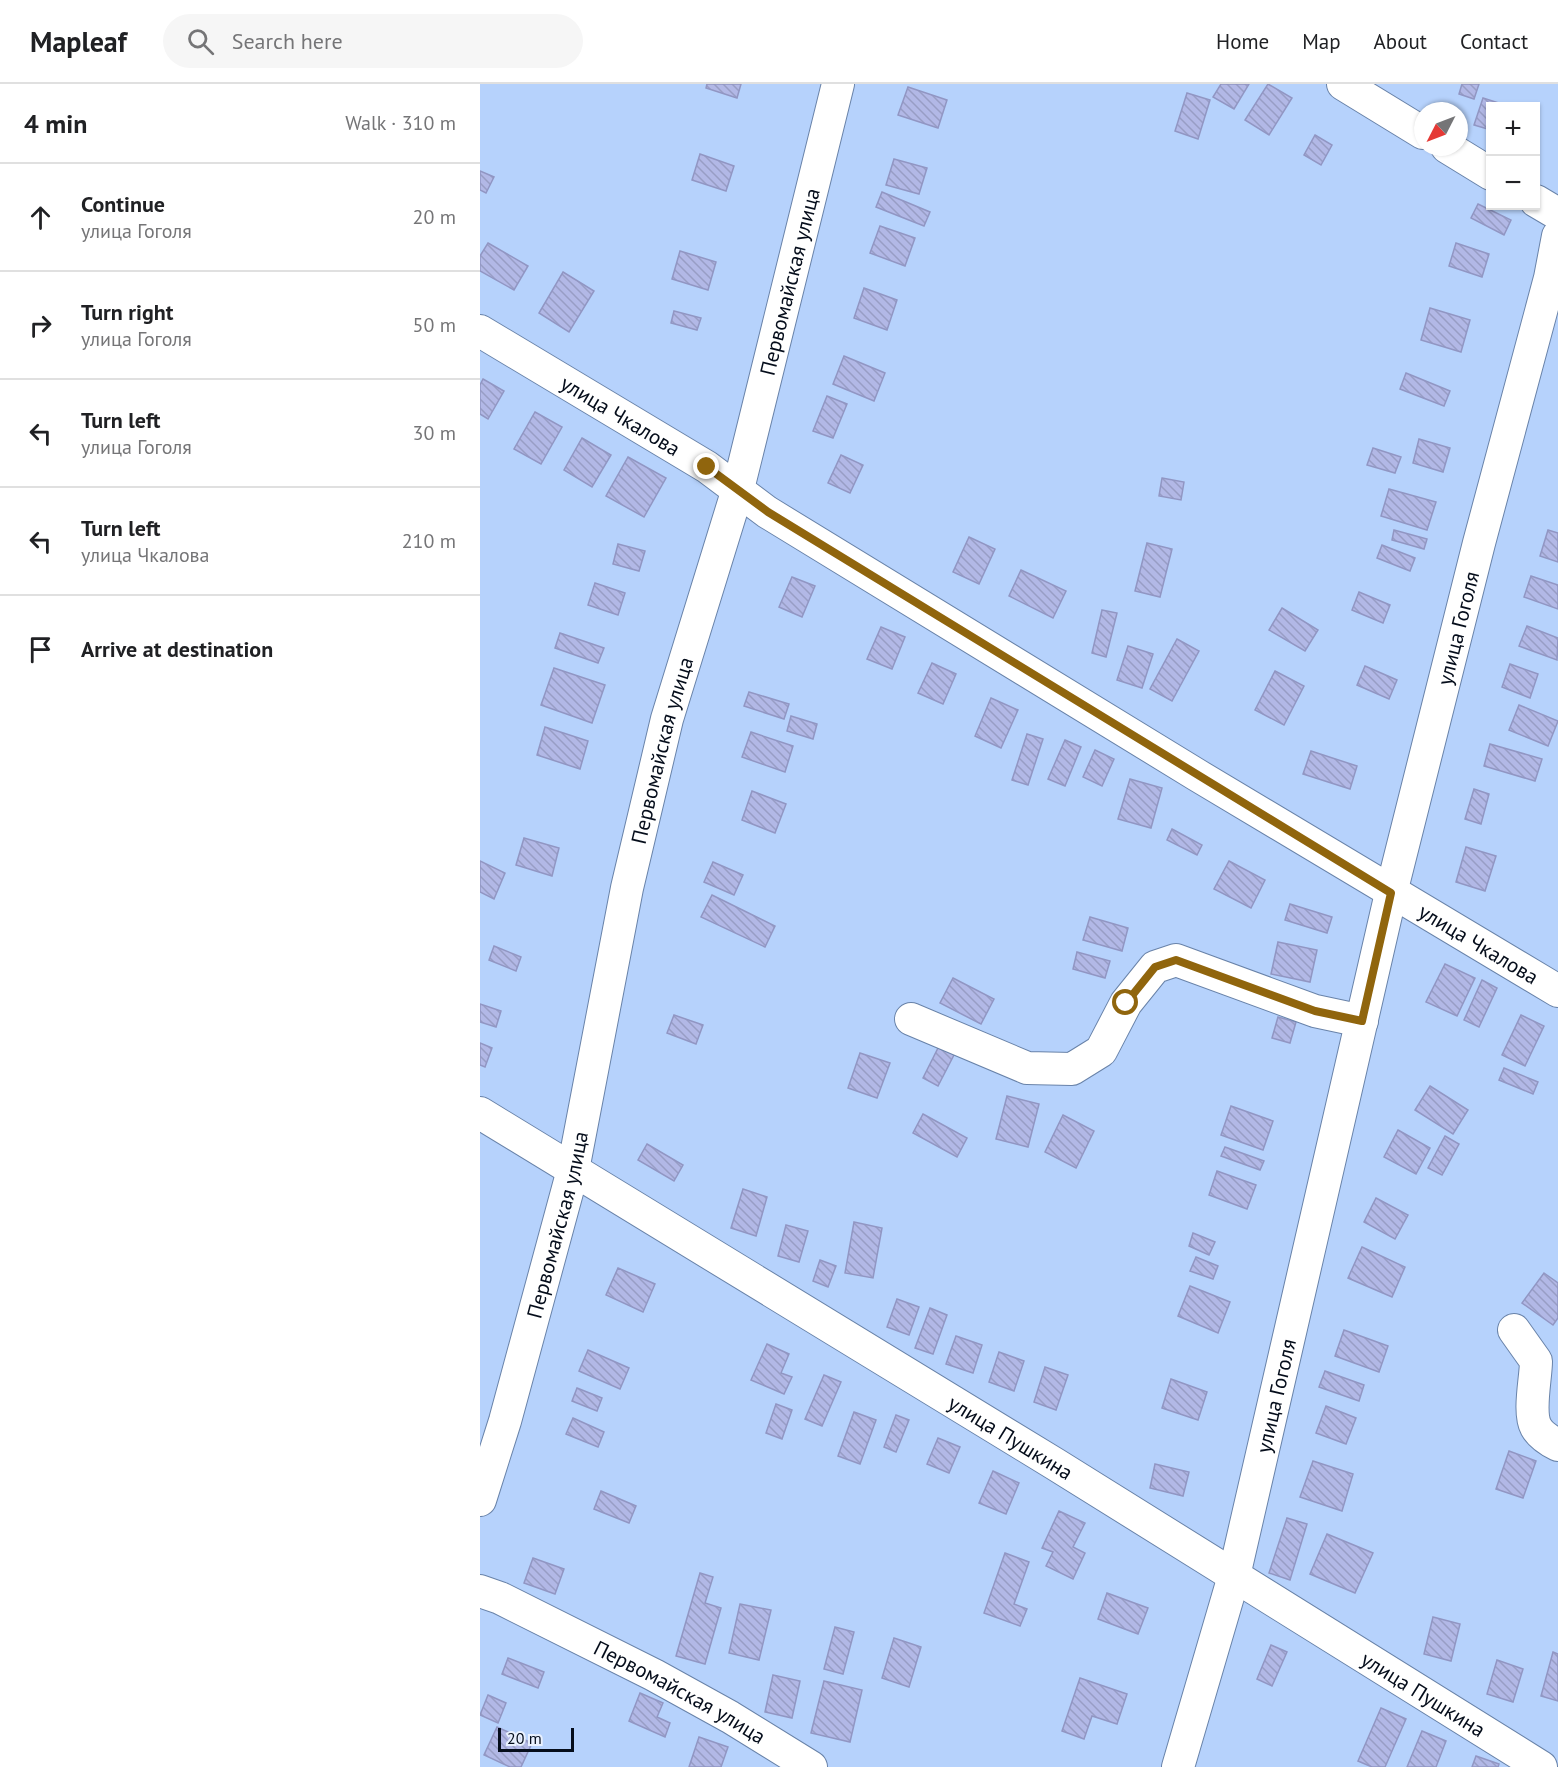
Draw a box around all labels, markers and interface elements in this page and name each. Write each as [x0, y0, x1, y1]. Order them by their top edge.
search box [163, 14, 583, 68]
text: Mapleaf [30, 23, 127, 60]
icon: search [184, 25, 217, 58]
text: Search here [232, 27, 343, 55]
text: Home [1216, 28, 1269, 55]
text: Map [1302, 28, 1341, 55]
text: About [1374, 28, 1427, 55]
text: Contact [1460, 28, 1528, 55]
north arrow [1414, 102, 1468, 156]
map controls [1486, 102, 1540, 210]
button: + [1486, 102, 1540, 156]
text: 4 min [24, 107, 87, 140]
text: Walk · 310 m [345, 110, 456, 136]
button: − [1486, 156, 1540, 210]
street label: Первомайская улица [753, 185, 825, 378]
text: Continue [81, 190, 165, 218]
icon: ahead [24, 201, 57, 234]
text: 20 m [413, 204, 456, 230]
text: улица Гоголя [81, 218, 192, 244]
text: Turn right [81, 298, 173, 326]
icon: right [24, 309, 57, 342]
text: 50 m [413, 312, 456, 338]
text: улица Гоголя [81, 326, 192, 352]
street label: улица Чкалова [556, 369, 686, 462]
text: Turn left [81, 406, 161, 434]
icon: left [24, 417, 57, 450]
text: 30 m [413, 420, 456, 446]
text: улица Гоголя [81, 434, 192, 460]
route end [693, 453, 719, 479]
text: Turn left [81, 514, 161, 542]
icon: left [24, 525, 57, 558]
text: 210 m [402, 528, 456, 554]
text: улица Чкалова [81, 542, 210, 568]
street label: улица Гоголя [1430, 568, 1485, 688]
icon: arrive [24, 633, 57, 666]
text: Arrive at destination [81, 635, 273, 663]
street label: Первомайская улица [624, 654, 699, 846]
street label: улица Чкалова [1414, 897, 1544, 990]
route start [1112, 989, 1138, 1015]
street label: Первомайская улица [520, 1129, 594, 1321]
street label: улица Гоголя [1249, 1336, 1302, 1456]
street label: улица Пушкина [943, 1389, 1078, 1486]
street label: Первомайская улица [589, 1634, 771, 1749]
street label: улица Пушкина [1356, 1645, 1491, 1743]
scale bar [498, 1725, 574, 1752]
text: 20 m [507, 1728, 542, 1748]

